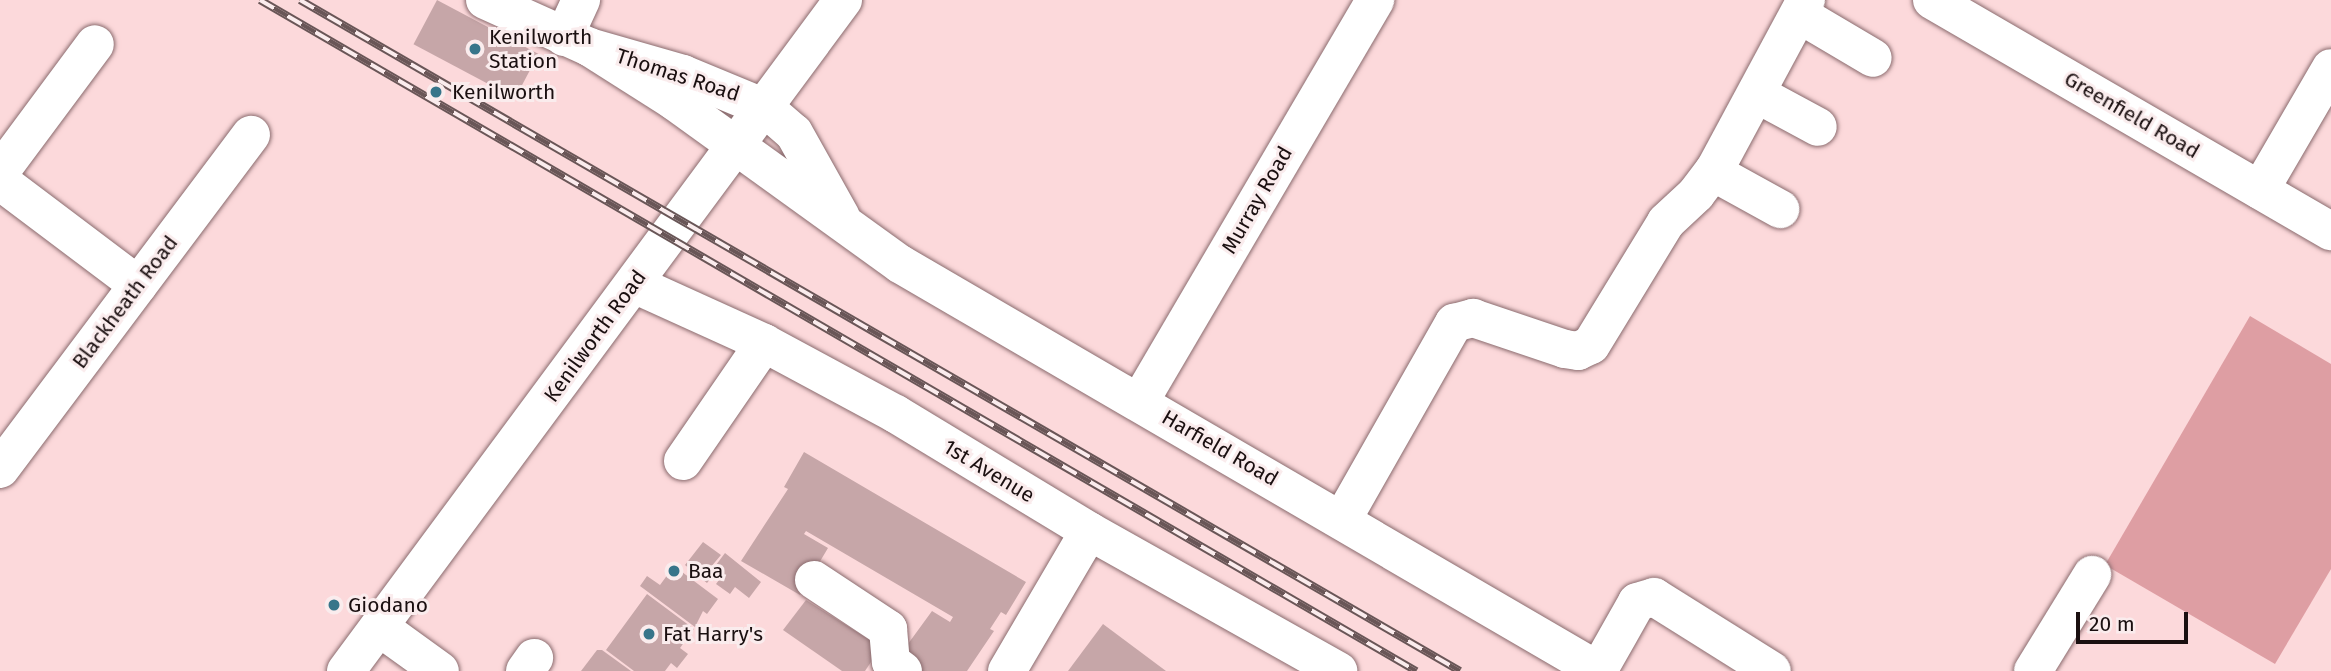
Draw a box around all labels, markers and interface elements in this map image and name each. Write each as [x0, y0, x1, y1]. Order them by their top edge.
place label: Kenilworth Station [489, 24, 592, 74]
marker: Kenilworth Station [467, 41, 483, 57]
street label: Thomas Road [613, 43, 743, 107]
street label: Greenfield Road [2060, 66, 2204, 164]
place label: Kenilworth [452, 79, 555, 105]
marker: Kenilworth [426, 82, 446, 102]
street label: Murray Road [1216, 142, 1298, 258]
street label: Blackheath Road [67, 231, 183, 373]
street label: Kenilworth Road [539, 265, 651, 407]
street label: Harfield Road [1157, 405, 1283, 491]
street label: 1st Avenue [939, 434, 1039, 508]
place label: Baa [688, 558, 724, 584]
marker: Baa [666, 563, 682, 579]
place label: Giodano [348, 592, 428, 618]
marker: Giodano [326, 597, 342, 613]
scale bar [2079, 598, 2191, 642]
text: 20 m [2089, 611, 2135, 637]
place label: Fat Harry's [663, 621, 763, 647]
marker: Fat Harry's [641, 626, 657, 642]

